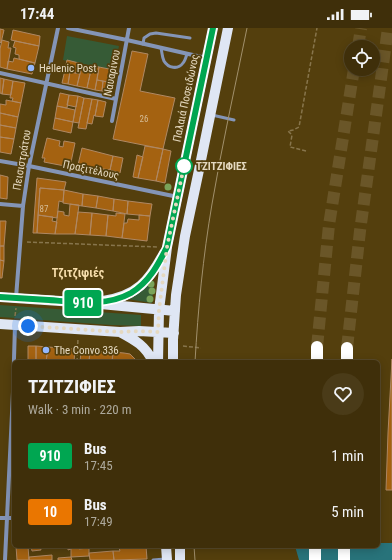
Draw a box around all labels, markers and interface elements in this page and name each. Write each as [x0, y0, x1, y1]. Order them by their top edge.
text: 17:44 [20, 5, 54, 23]
map controls [344, 40, 380, 76]
button: locate [344, 40, 380, 76]
street label: Ναυαρίνου [101, 49, 123, 97]
street label: Παλαιά Ποσειδώνος [170, 53, 202, 143]
place label: Hellenic Post [39, 62, 96, 75]
marker: Hellenic Post [26, 63, 36, 73]
house number: 26 [140, 114, 148, 124]
street label: Πεισιστράτου [10, 129, 34, 191]
marker: ΤΖΙΤΖΙΦΙΕΣ [175, 157, 193, 175]
street label: Πραξιτέλους [62, 158, 120, 182]
place label: ΤΖΙΤΖΙΦΙΕΣ [196, 160, 247, 173]
house number: 87 [40, 204, 49, 214]
district label: Τζιτζιφιές [52, 266, 105, 280]
line badge: 910 [60, 290, 106, 316]
text: 910 [72, 295, 94, 311]
your location [18, 316, 38, 336]
place label: The Convo 336 [54, 344, 119, 357]
marker: The Convo 336 [41, 345, 51, 355]
button: heart [322, 373, 364, 415]
text: ΤΖΙΤΖΙΦΙΕΣ [28, 375, 116, 398]
text: Walk · 3 min · 220 m [28, 402, 132, 417]
text: Bus [84, 440, 107, 458]
text: 1 min [331, 447, 364, 465]
text: 910 [39, 448, 61, 464]
text: 17:45 [84, 458, 113, 473]
text: Bus [84, 496, 107, 514]
text: 5 min [331, 503, 364, 521]
text: 10 [43, 504, 57, 520]
text: 17:49 [84, 514, 113, 529]

